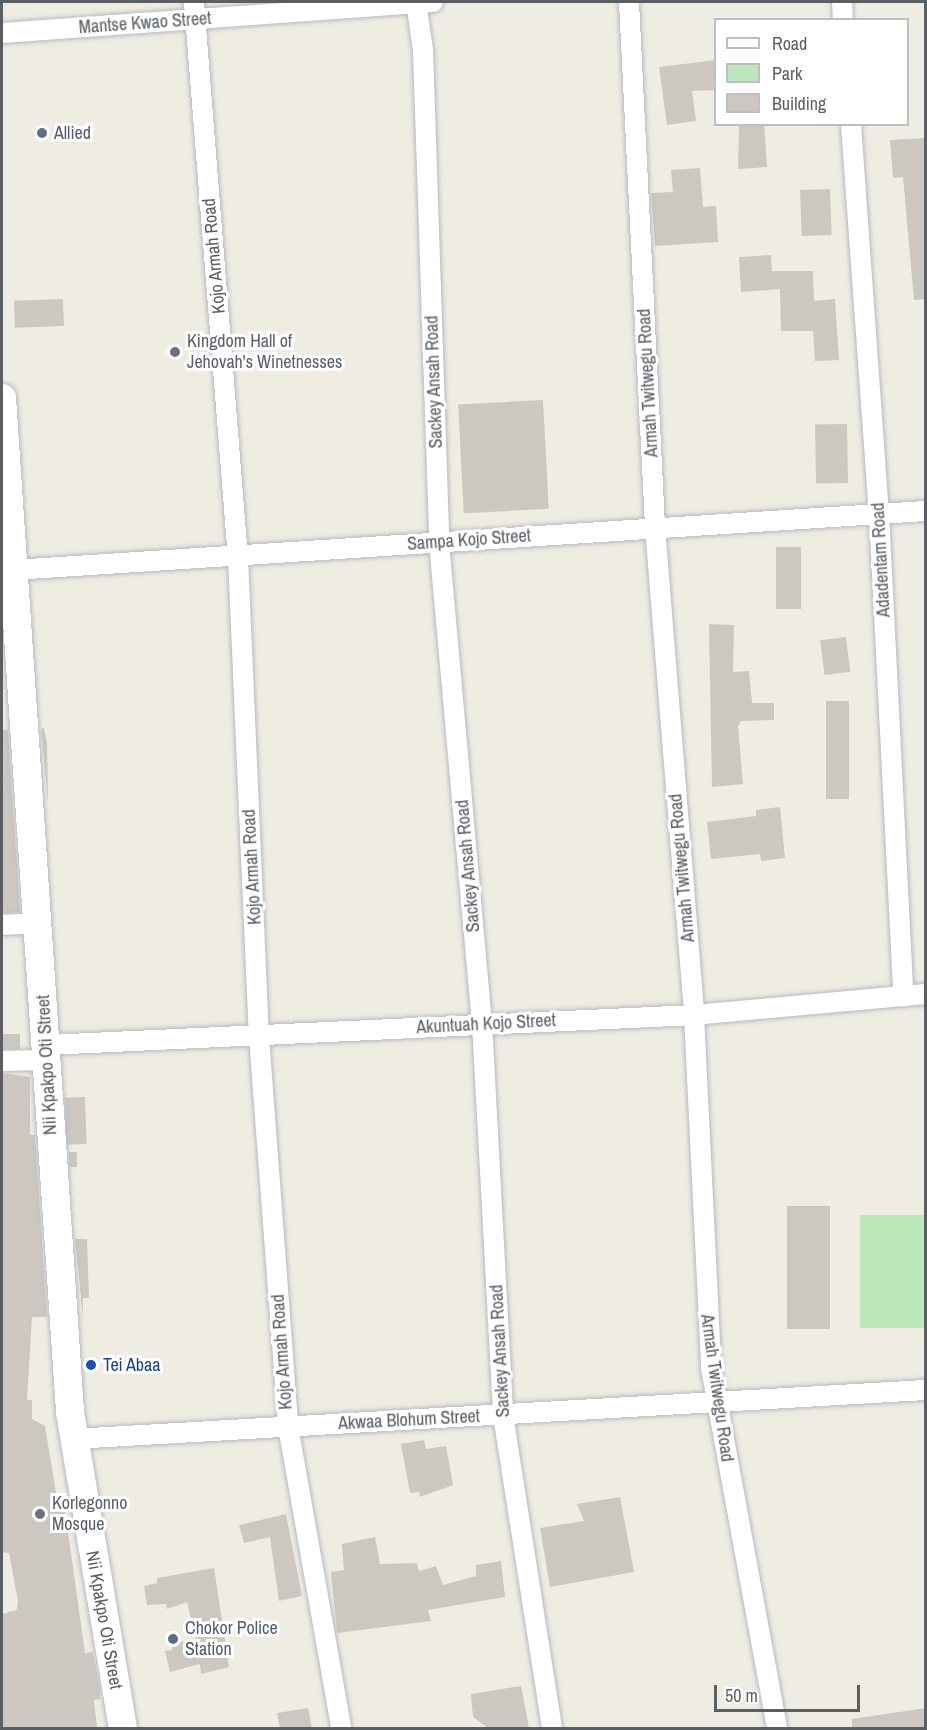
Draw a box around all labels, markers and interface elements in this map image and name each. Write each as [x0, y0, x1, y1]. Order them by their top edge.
street label: Mantse Kwao Street [78, 8, 212, 38]
legend [714, 18, 909, 126]
text: Road [772, 31, 807, 56]
text: Park [772, 61, 802, 86]
text: Building [772, 91, 826, 116]
place label: Allied [54, 122, 91, 144]
marker: Allied [35, 126, 49, 140]
street label: Kojo Armah Road [198, 197, 230, 315]
street label: Armah Twitwegu Road [633, 308, 663, 458]
street label: Sackey Ansah Road [421, 315, 447, 449]
place label: Kingdom Hall of Jehovah's Winetnesses [187, 331, 342, 374]
marker: Kingdom Hall of Jehovah's Winetnesses [168, 345, 182, 359]
street label: Adadentam Road [867, 502, 895, 618]
street label: Sampa Kojo Street [406, 525, 532, 555]
street label: Armah Twitwegu Road [665, 793, 699, 943]
street label: Sackey Ansah Road [451, 798, 485, 934]
street label: Kojo Armah Road [238, 808, 266, 926]
street label: Nii Kpakpo Oti Street [33, 994, 61, 1136]
street label: Akuntuah Kojo Street [416, 1010, 556, 1038]
street label: Sackey Ansah Road [486, 1284, 514, 1418]
street label: Kojo Armah Road [267, 1293, 297, 1411]
street label: Armah Twitwegu Road [696, 1313, 738, 1463]
place label: Tei Abaa [103, 1354, 161, 1376]
marker: Tei Abaa [84, 1358, 98, 1372]
street label: Akwaa Blohum Street [338, 1406, 480, 1434]
place label: Korlegonno Mosque [52, 1493, 127, 1536]
marker: Korlegonno Mosque [33, 1507, 47, 1521]
street label: Nii Kpakpo Oti Street [81, 1549, 127, 1691]
place label: Chokor Police Station [185, 1618, 278, 1660]
marker: Chokor Police Station [166, 1632, 180, 1646]
scale bar [717, 1673, 862, 1711]
text: 50 m [725, 1683, 758, 1708]

